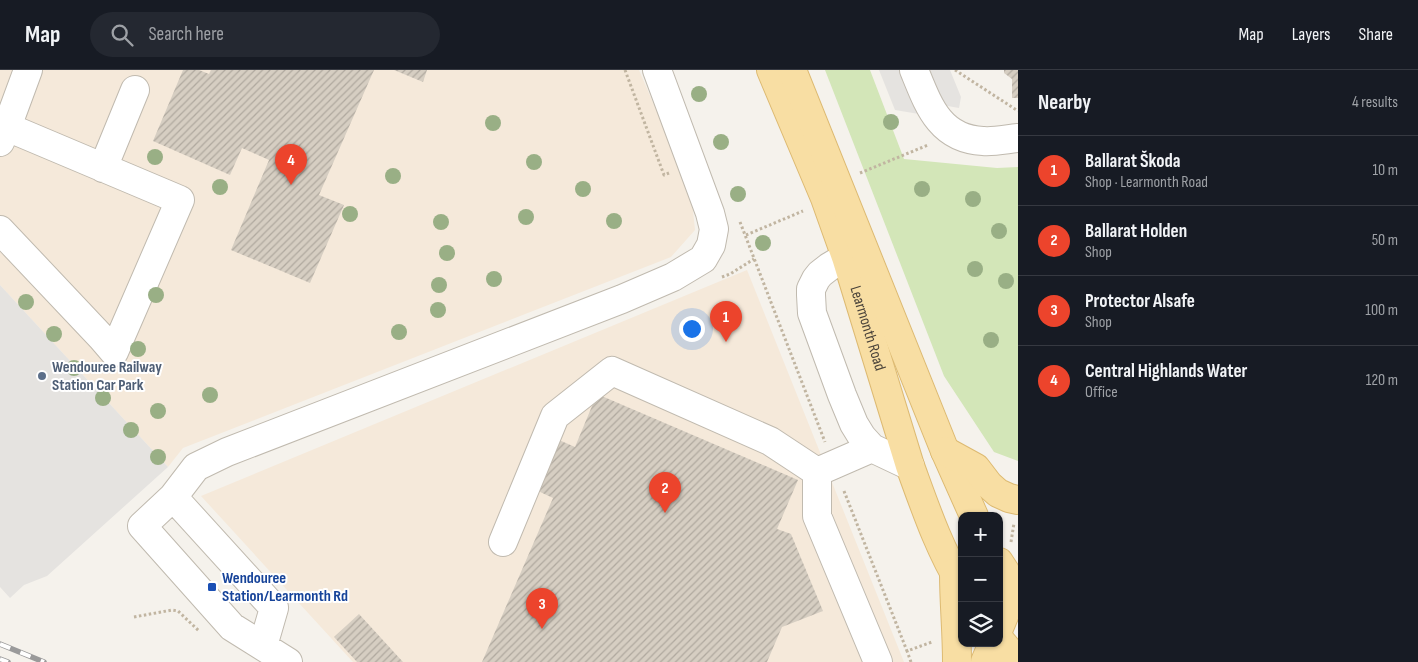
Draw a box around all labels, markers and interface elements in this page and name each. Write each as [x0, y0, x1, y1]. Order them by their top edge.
search box [90, 12, 440, 57]
text: Map [25, 20, 60, 49]
icon: search [108, 21, 136, 49]
text: Search here [148, 23, 224, 46]
text: Map [1239, 24, 1264, 45]
text: Layers [1292, 24, 1331, 45]
text: Share [1359, 24, 1393, 45]
text: Nearby [1038, 90, 1091, 115]
text: 4 results [1352, 93, 1398, 112]
pin: 4 [275, 144, 307, 185]
text: Ballarat Škoda [1085, 150, 1181, 173]
text: 1 [1051, 161, 1057, 180]
text: 10 m [1372, 161, 1398, 180]
text: Shop · Learmonth Road [1085, 173, 1208, 192]
text: Ballarat Holden [1085, 220, 1187, 243]
text: 2 [1050, 231, 1058, 250]
text: 50 m [1372, 231, 1398, 250]
text: Shop [1085, 243, 1112, 262]
street label: Learmonth Road [846, 283, 890, 373]
text: Protector Alsafe [1085, 290, 1195, 313]
pin: 1 [710, 301, 742, 342]
text: 3 [1050, 301, 1058, 320]
text: 100 m [1365, 301, 1398, 320]
text: Shop [1085, 313, 1112, 332]
your location [679, 316, 705, 342]
place label: Wendouree Railway Station Car Park [52, 358, 162, 395]
text: Central Highlands Water [1085, 360, 1247, 383]
marker: Wendouree Railway Station Car Park [36, 370, 48, 382]
text: 4 [1050, 371, 1058, 390]
text: 120 m [1366, 371, 1398, 390]
text: Office [1085, 383, 1118, 402]
pin: 2 [649, 472, 681, 513]
map controls [958, 512, 1003, 647]
button: + [958, 512, 1003, 557]
button: − [958, 557, 1003, 602]
place label: Wendouree Station/Learmonth Rd [222, 569, 348, 606]
marker: Wendouree Station/Learmonth Rd [206, 581, 218, 593]
pin: 3 [526, 588, 558, 629]
button: layers [958, 602, 1003, 647]

